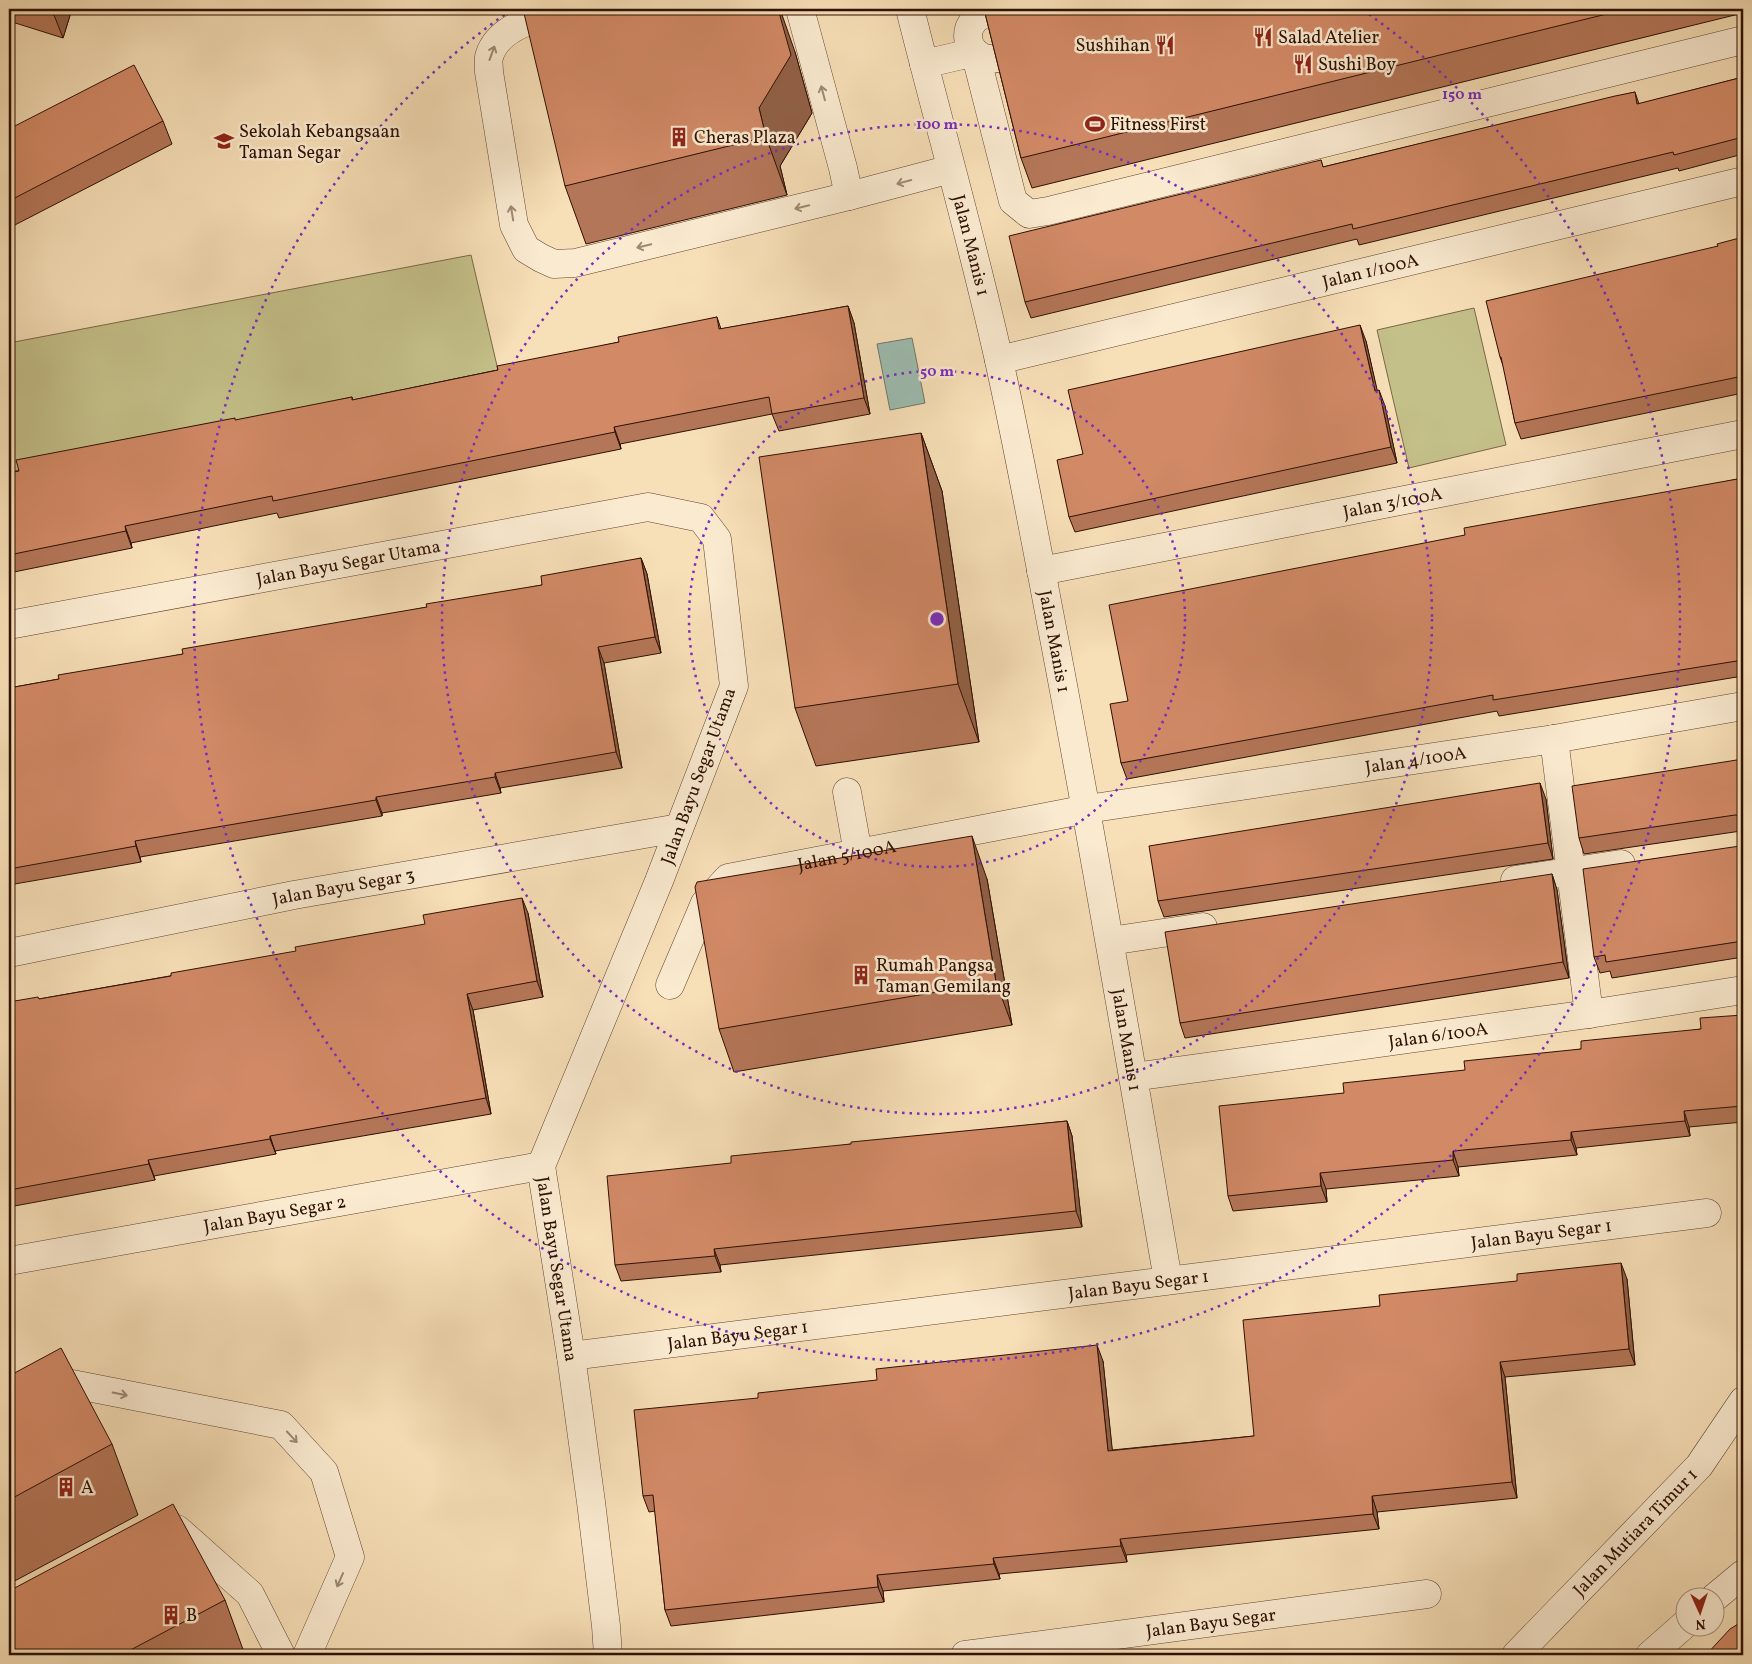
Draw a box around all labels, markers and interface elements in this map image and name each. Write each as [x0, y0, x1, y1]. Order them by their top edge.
restaurant icon: Salad Atelier [1252, 26, 1274, 48]
place label: Salad Atelier [1278, 26, 1379, 51]
place label: Sushihan [1076, 34, 1150, 59]
restaurant icon: Sushihan [1154, 34, 1176, 56]
one-way arrow [488, 46, 497, 61]
restaurant icon: Sushi Boy [1292, 53, 1314, 75]
place label: Sushi Boy [1318, 53, 1396, 78]
one-way arrow [818, 85, 827, 101]
text: 150 m [1442, 85, 1482, 106]
sports icon: Fitness First [1084, 113, 1106, 135]
place label: Fitness First [1110, 113, 1206, 138]
text: 100 m [916, 115, 959, 136]
place label: Sekolah Kebangsaan Taman Segar [239, 120, 400, 166]
building icon: Cheras Plaza [668, 126, 690, 148]
place label: Cheras Plaza [694, 126, 796, 151]
school or university icon: Sekolah Kebangsaan Taman Segar [213, 130, 235, 152]
one-way arrow [896, 178, 912, 187]
street label: Jalan Manis 1 [945, 192, 995, 299]
one-way arrow [794, 203, 810, 212]
one-way arrow [506, 206, 516, 222]
one-way arrow [636, 242, 652, 251]
street label: Jalan 1/100A [1320, 248, 1422, 296]
text: 50 m [920, 362, 954, 383]
street label: Jalan 3/100A [1341, 482, 1445, 526]
street label: Jalan Bayu Segar Utama [254, 535, 443, 593]
street label: Jalan Manis 1 [1031, 588, 1075, 695]
centre of rings [928, 610, 946, 628]
street label: Jalan Bayu Segar Utama [656, 684, 743, 869]
street label: Jalan 4/100A [1364, 741, 1468, 781]
street label: Jalan 5/100A [796, 835, 899, 878]
street label: Jalan Bayu Segar 3 [270, 863, 417, 913]
place label: Rumah Pangsa Taman Gemilang [876, 954, 1011, 1000]
building icon: Rumah Pangsa Taman Gemilang [850, 964, 872, 986]
street label: Jalan Manis 1 [1104, 987, 1146, 1094]
street label: Jalan 6/100A [1387, 1017, 1490, 1056]
street label: Jalan Bayu Segar Utama [529, 1175, 583, 1363]
street label: Jalan Bayu Segar 2 [202, 1190, 348, 1240]
street label: Jalan Bayu Segar 1 [1470, 1214, 1613, 1257]
street label: Jalan Bayu Segar 1 [1067, 1265, 1211, 1307]
street label: Jalan Bayu Segar 1 [666, 1315, 810, 1358]
one-way arrow [112, 1389, 128, 1399]
one-way arrow [286, 1430, 298, 1443]
street label: Jalan Mutiara Timur 1 [1568, 1464, 1704, 1603]
building icon: A [55, 1476, 77, 1498]
place label: A [81, 1476, 94, 1501]
one-way arrow [334, 1572, 344, 1587]
north arrow [1674, 1586, 1724, 1636]
street label: Jalan Bayu Segar [1144, 1603, 1278, 1645]
building icon: B [160, 1604, 182, 1626]
place label: B [186, 1604, 197, 1629]
text: N [1695, 1614, 1706, 1633]

